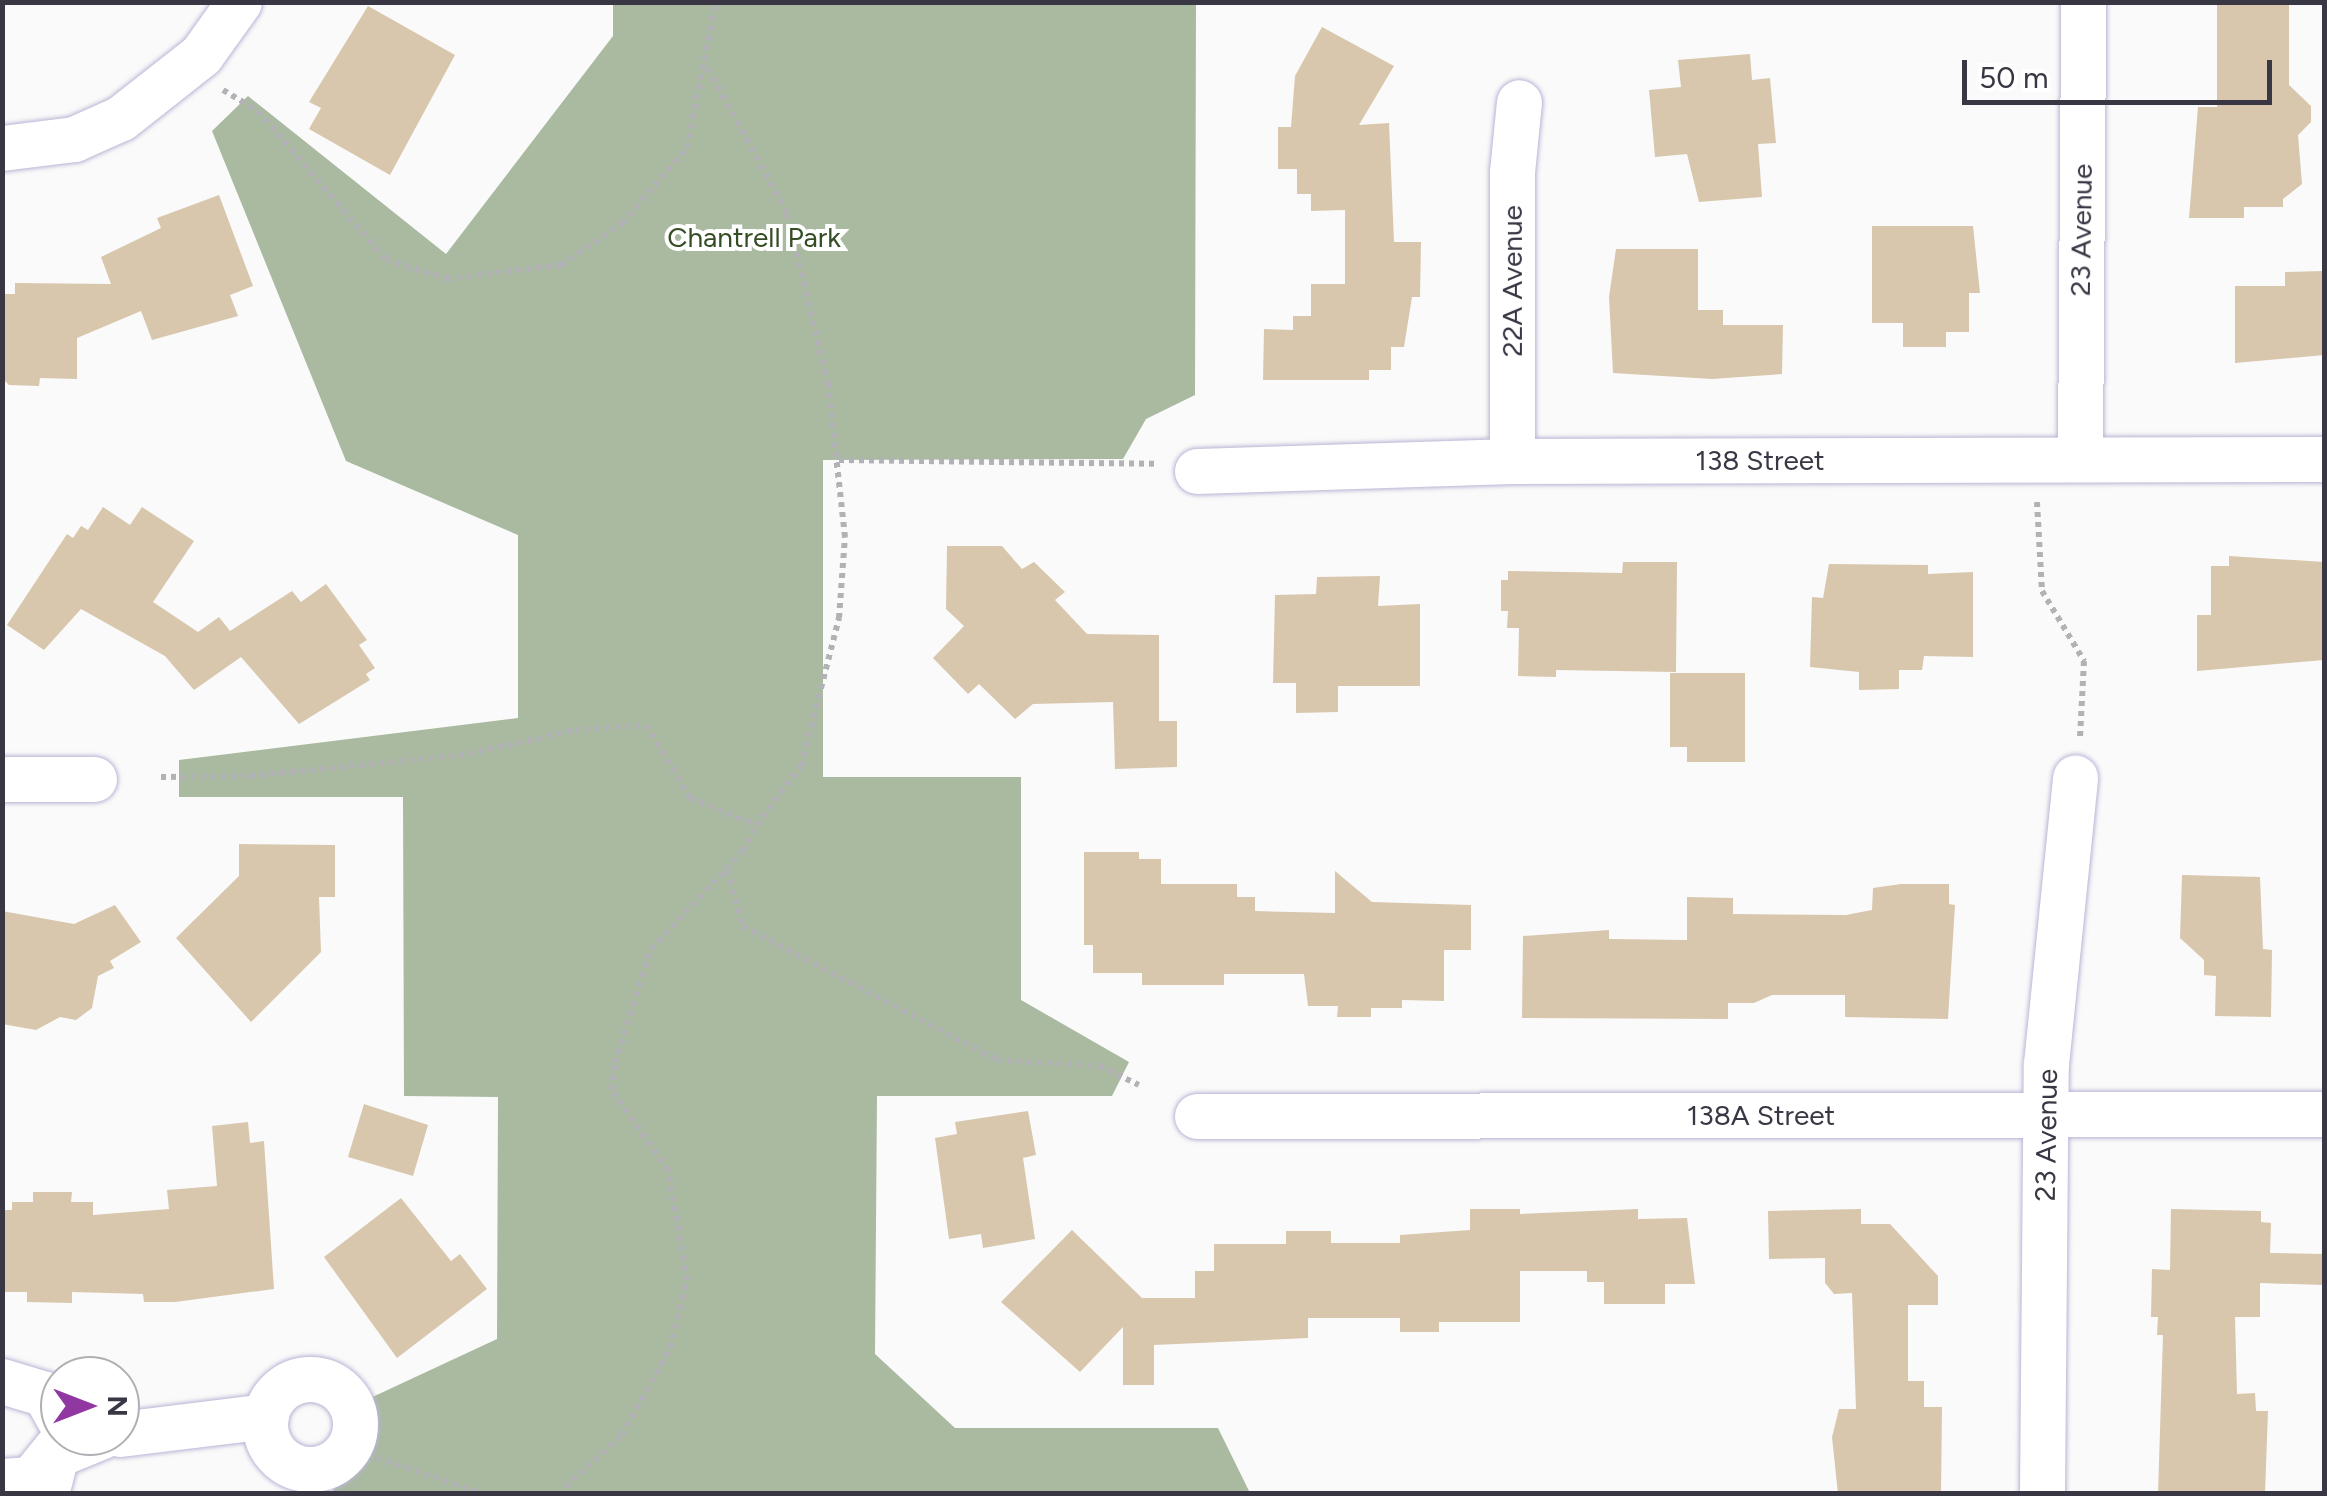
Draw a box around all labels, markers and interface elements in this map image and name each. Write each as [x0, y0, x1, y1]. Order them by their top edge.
scale bar [1967, 40, 2277, 102]
text: 50 m [1979, 59, 2048, 96]
street label: 23 Avenue [2063, 163, 2099, 297]
street label: 22A Avenue [1495, 205, 1529, 357]
park label: Chantrell Park [667, 220, 841, 254]
street label: 138 Street [1695, 443, 1825, 477]
street label: 23 Avenue [2028, 1068, 2064, 1202]
street label: 138A Street [1687, 1098, 1835, 1132]
north arrow [40, 1356, 140, 1456]
text: N [101, 1395, 135, 1417]

